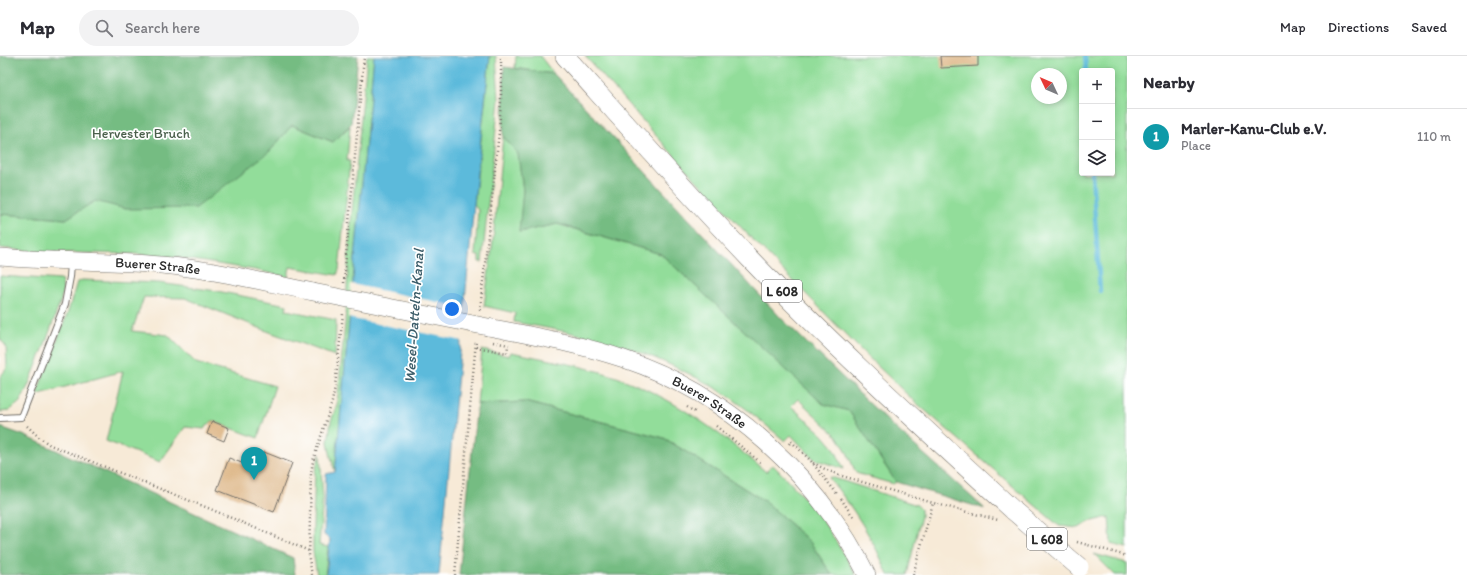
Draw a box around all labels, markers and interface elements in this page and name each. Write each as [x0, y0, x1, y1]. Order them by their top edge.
search box [79, 10, 359, 46]
text: Map [20, 16, 55, 39]
icon: search [93, 17, 115, 39]
text: Search here [125, 19, 200, 37]
text: Map [1280, 19, 1306, 36]
text: Directions [1328, 19, 1389, 36]
text: Saved [1411, 19, 1447, 36]
north arrow [1031, 68, 1067, 104]
map controls [1079, 68, 1115, 176]
button: + [1079, 68, 1115, 104]
text: Nearby [1143, 72, 1195, 92]
button: − [1079, 104, 1115, 140]
text: Marler-Kanu-Club e.V. [1181, 120, 1327, 138]
park label: Hervester Bruch [92, 125, 190, 142]
text: 1 [1153, 129, 1159, 144]
text: 110 m [1417, 129, 1451, 144]
text: Place [1181, 138, 1211, 153]
button: layers [1079, 140, 1115, 176]
water label: Wesel-Datteln-Kanal [400, 247, 428, 384]
street label: Buerer Straße [115, 254, 202, 279]
road number: L 608 [762, 280, 802, 302]
your location [442, 299, 462, 319]
street label: Buerer Straße [669, 372, 751, 433]
pin: 1 [241, 447, 267, 480]
road number: L 608 [1027, 528, 1067, 550]

